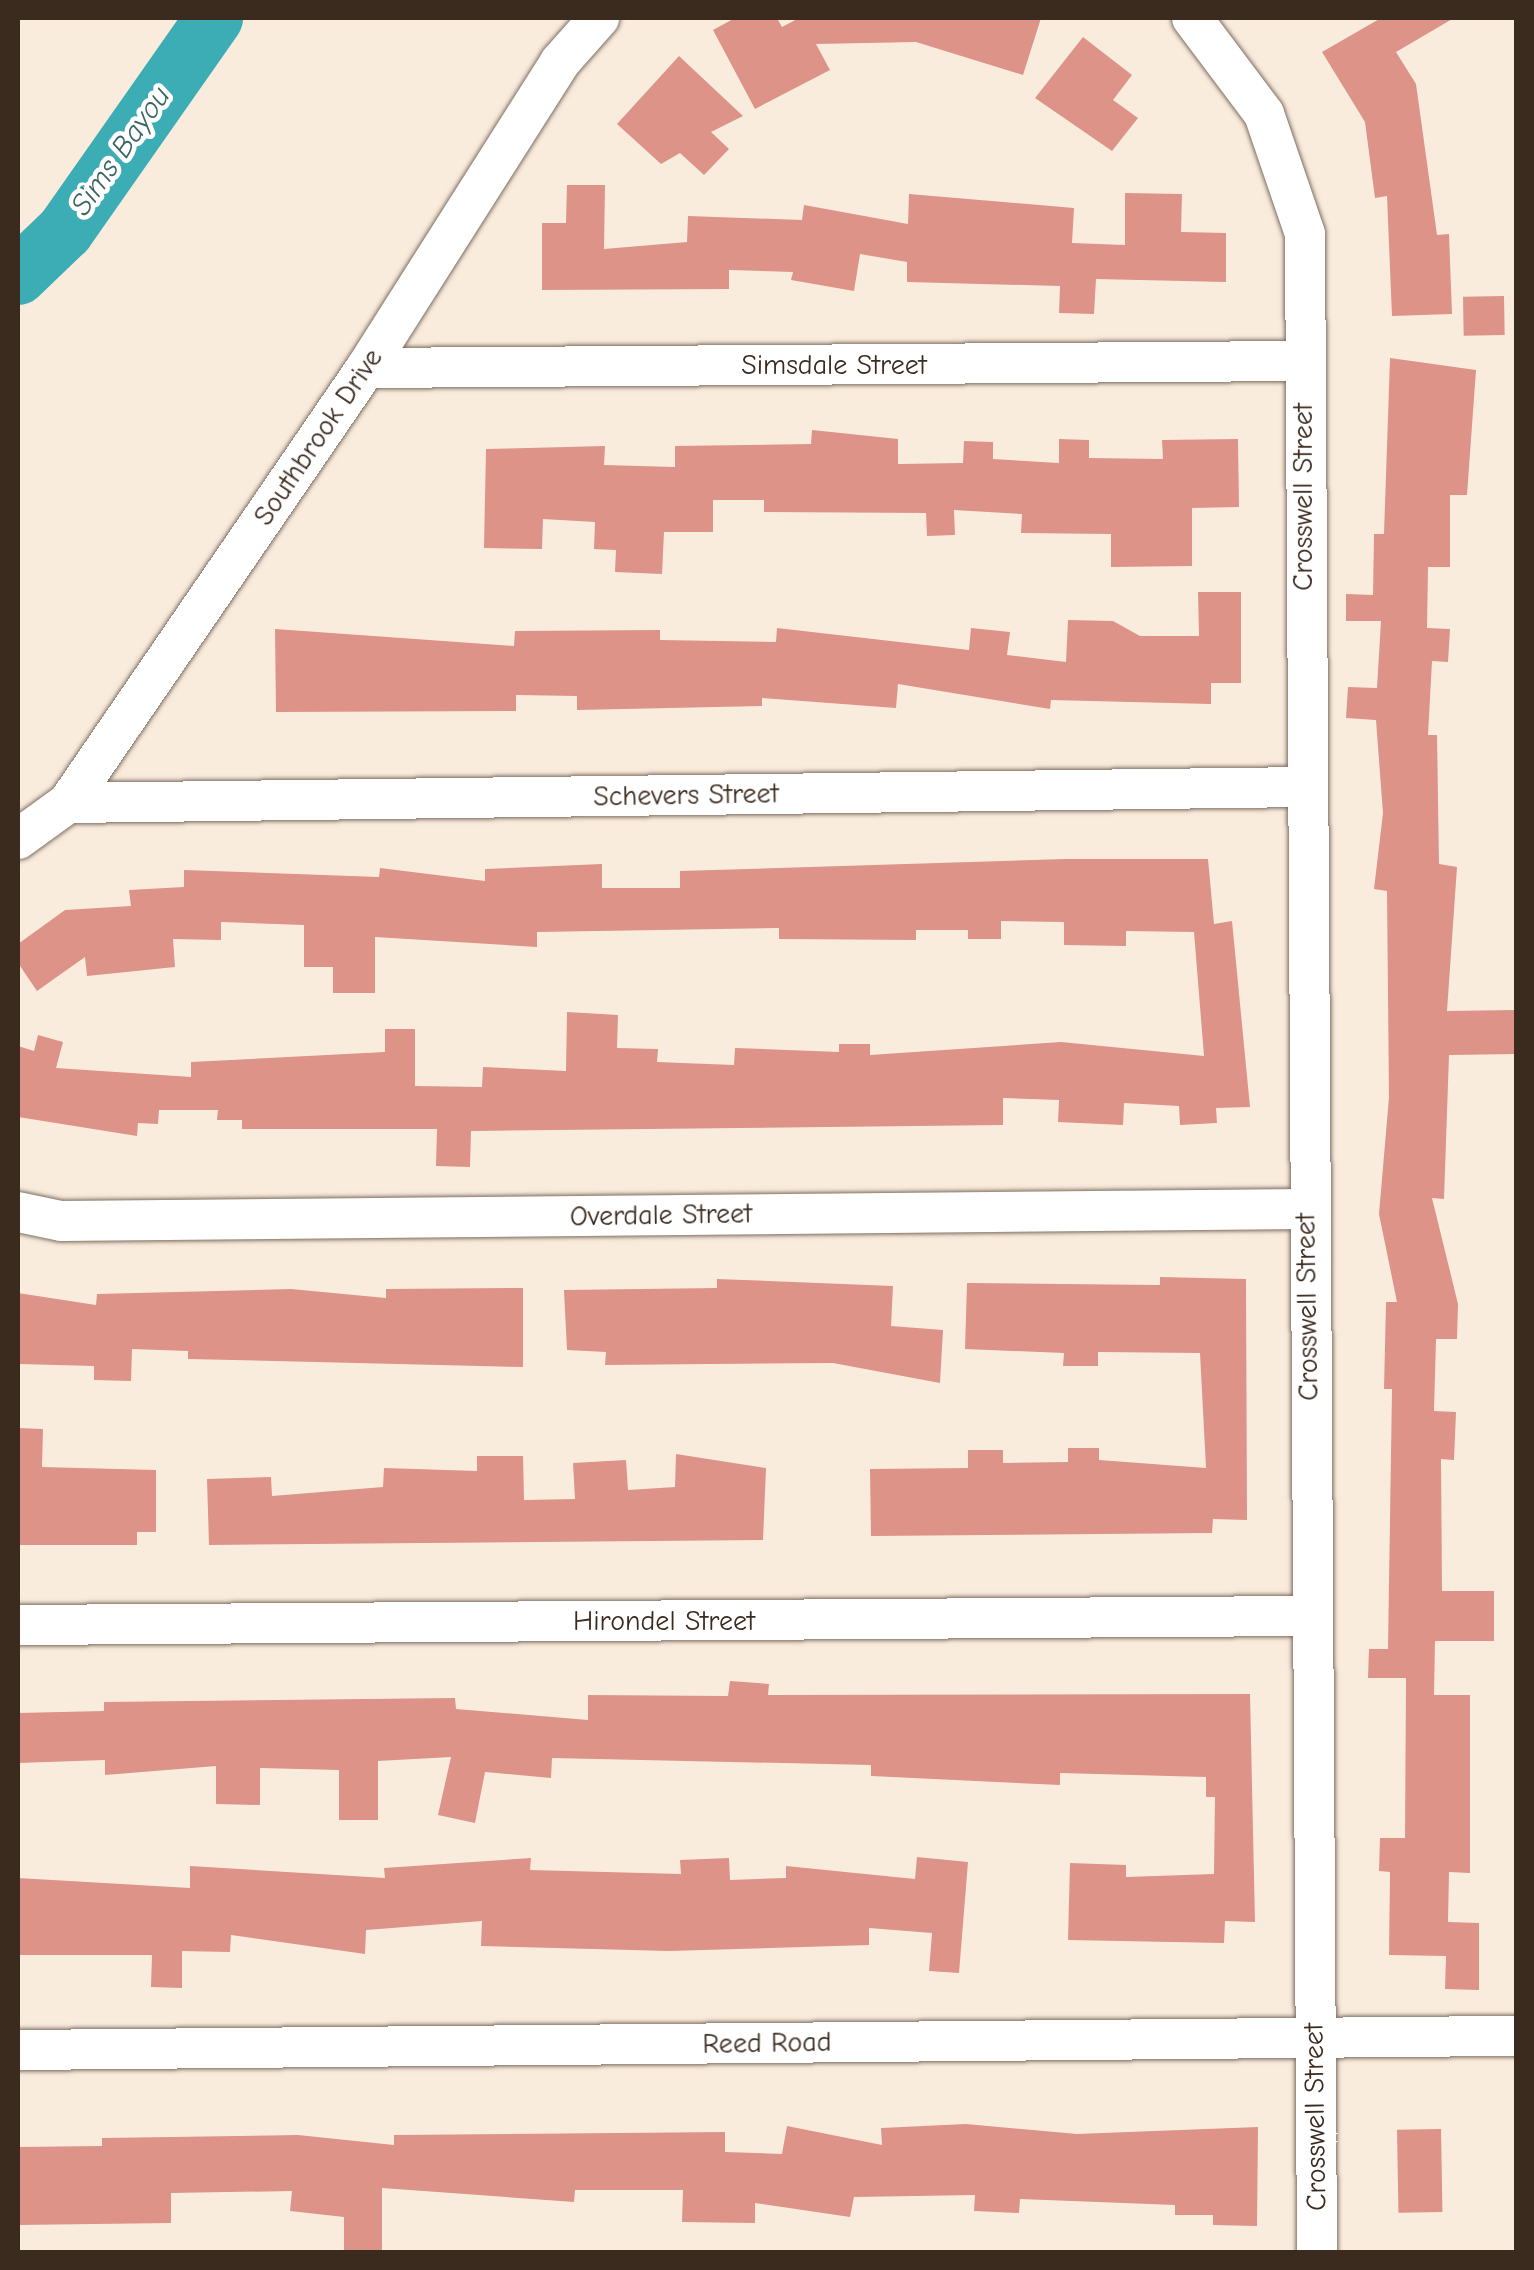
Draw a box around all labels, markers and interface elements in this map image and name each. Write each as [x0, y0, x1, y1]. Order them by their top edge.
water label: Sims Bayou [63, 79, 179, 223]
street label: Southbrook Drive [246, 342, 390, 532]
street label: Simsdale Street [741, 348, 927, 382]
street label: Crosswell Street [1286, 403, 1320, 591]
street label: Schevers Street [593, 777, 779, 813]
street label: Overdale Street [570, 1197, 752, 1233]
street label: Crosswell Street [1289, 1213, 1325, 1401]
street label: Hirondel Street [573, 1604, 755, 1638]
street label: Crosswell Street [1297, 2023, 1333, 2211]
street label: Reed Road [702, 2025, 832, 2061]

